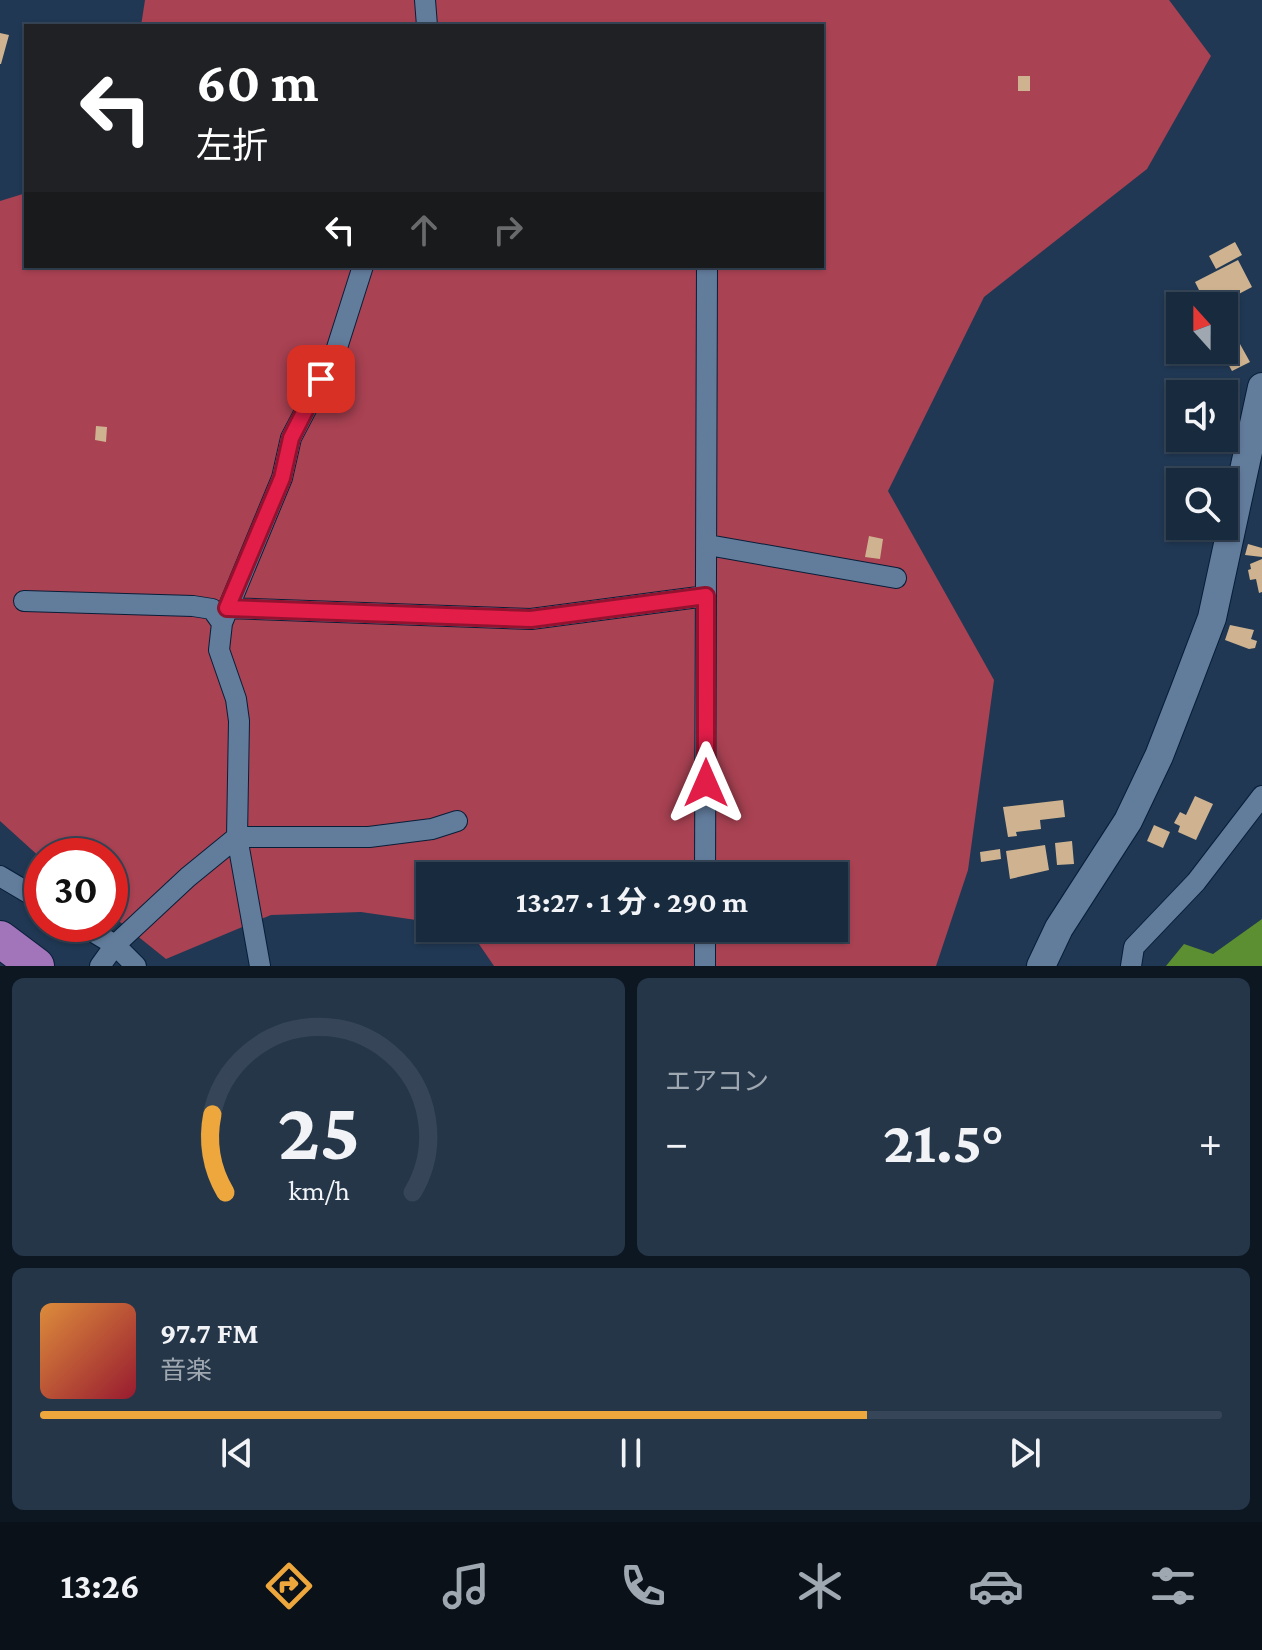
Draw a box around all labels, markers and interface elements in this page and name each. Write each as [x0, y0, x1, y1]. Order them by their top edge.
text: 60 m [196, 51, 319, 113]
icon: left [64, 56, 168, 160]
text: 左折 [196, 126, 268, 166]
icon: left [318, 208, 362, 252]
icon: ahead [402, 208, 446, 252]
icon: right [486, 208, 530, 252]
north arrow [1166, 292, 1238, 364]
map controls [1166, 292, 1238, 540]
pin [287, 345, 355, 413]
icon: arrive [299, 357, 343, 401]
button: sound [1166, 380, 1238, 452]
button: search [1166, 468, 1238, 540]
position arrow [664, 741, 748, 825]
speed limit sign: 30 [24, 838, 128, 942]
text: 13:27 · 1 分 · 290 m [516, 885, 748, 918]
text: エアコン [665, 1067, 769, 1096]
text: 25 [277, 1084, 360, 1177]
text: 21.5° [883, 1108, 1004, 1175]
text: − [665, 1118, 688, 1166]
text: + [1199, 1118, 1222, 1166]
text: km/h [288, 1174, 349, 1206]
text: 97.7 FM [160, 1316, 259, 1349]
text: 音楽 [160, 1356, 212, 1385]
icon: previous [215, 1431, 259, 1475]
icon: pause [609, 1431, 653, 1475]
icon: next [1003, 1431, 1047, 1475]
icon: directions [261, 1558, 317, 1614]
icon: music [438, 1558, 494, 1614]
icon: phone [615, 1558, 671, 1614]
icon: climate [792, 1558, 848, 1614]
icon: car [968, 1558, 1024, 1614]
icon: filters [1145, 1558, 1201, 1614]
text: 13:26 [60, 1566, 140, 1606]

